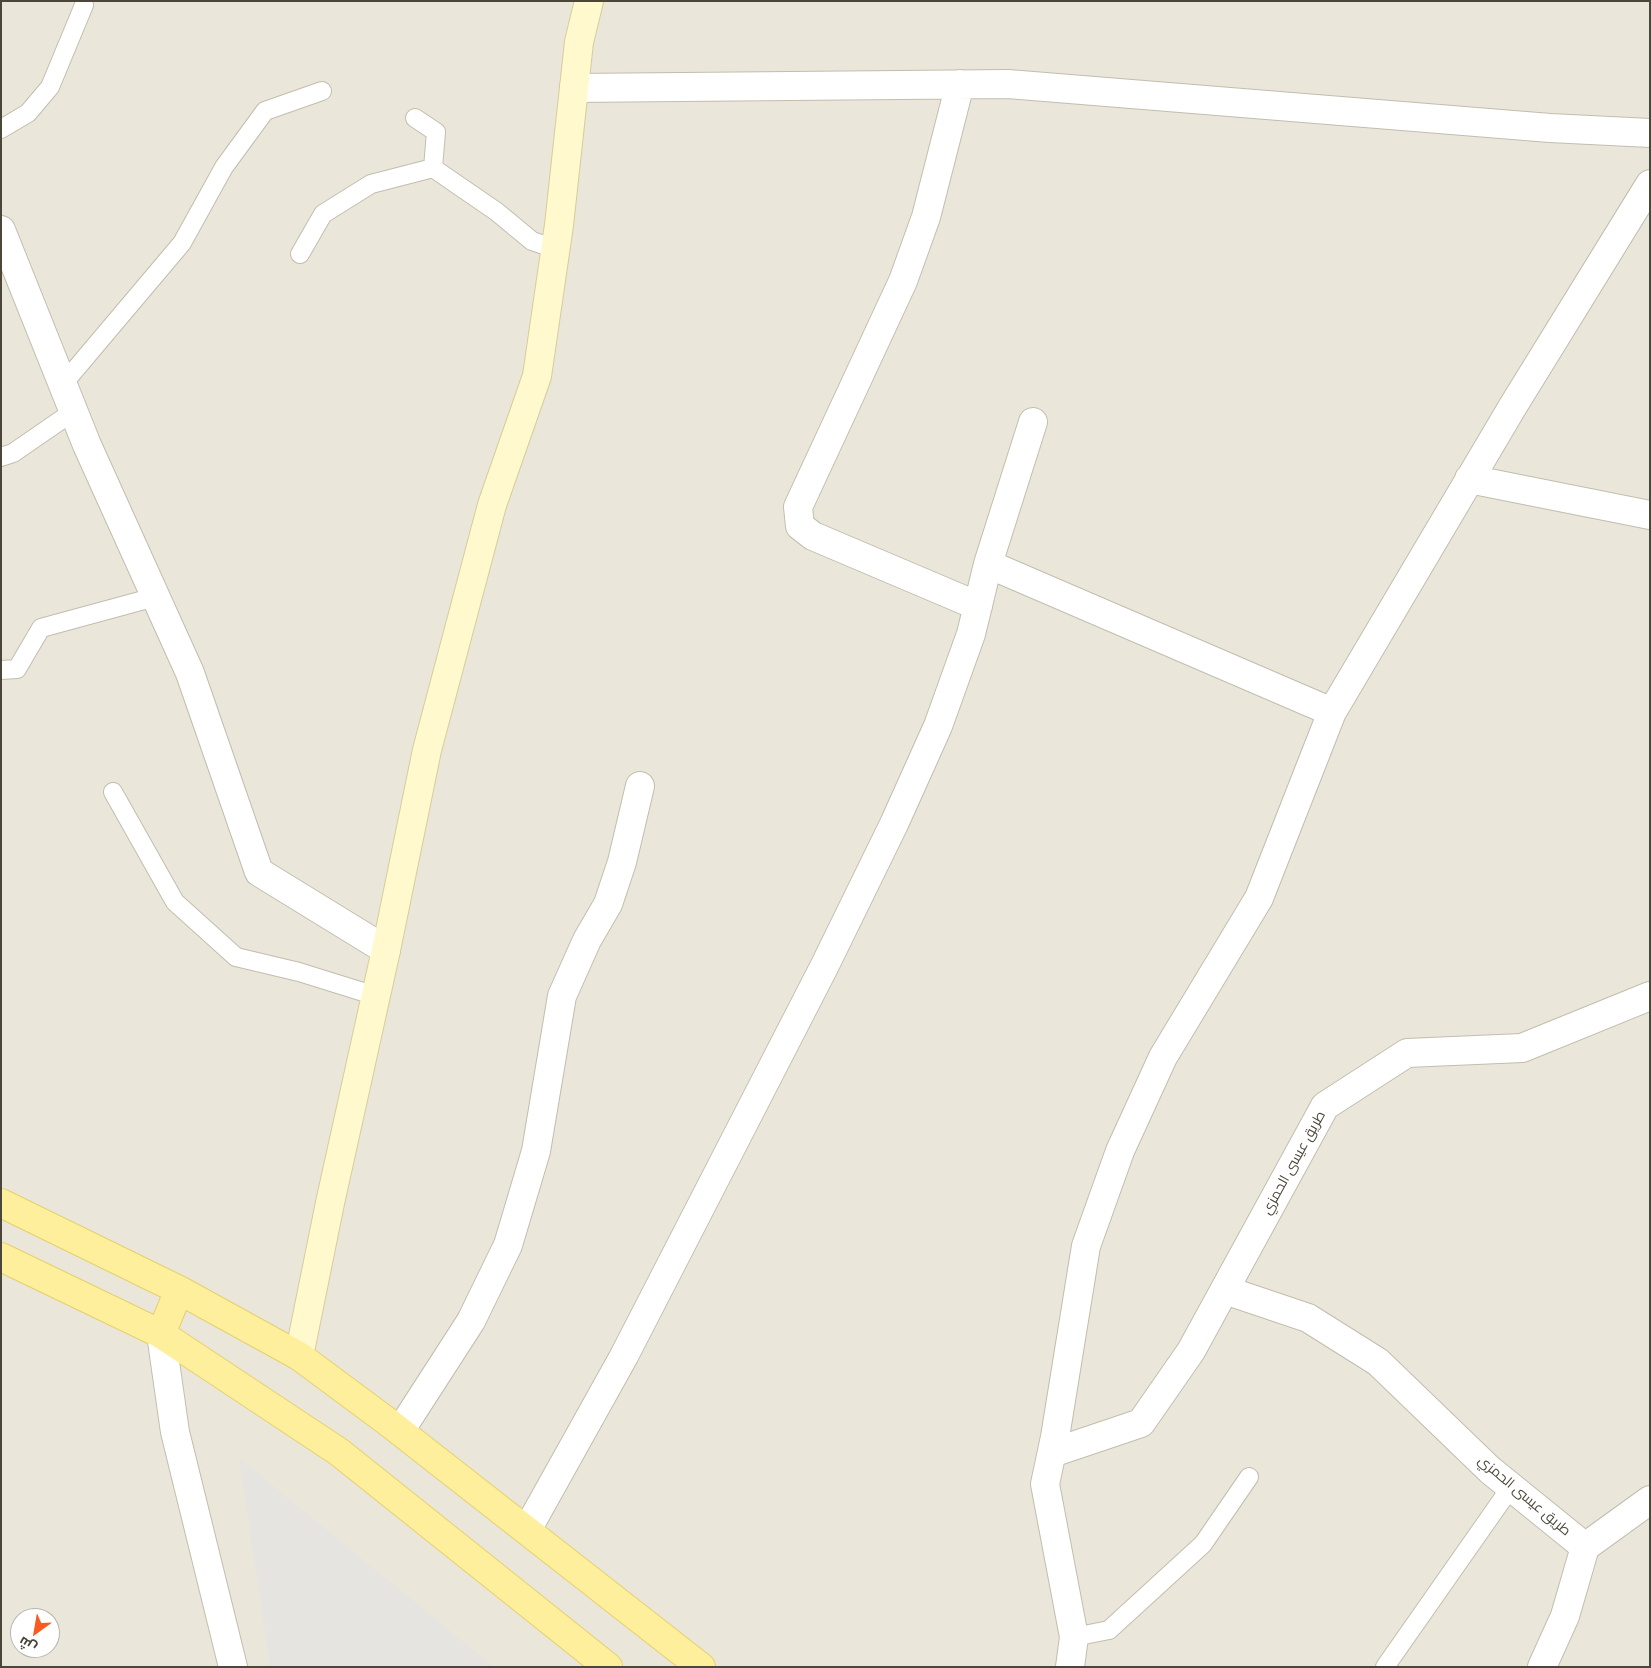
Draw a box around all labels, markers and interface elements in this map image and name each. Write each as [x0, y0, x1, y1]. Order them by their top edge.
street label: طريق عيسى الحمزي [1259, 1108, 1329, 1218]
street label: طريق عيسى الحمزي [1474, 1452, 1574, 1540]
north arrow [10, 1608, 60, 1658]
text: ش [15, 1632, 40, 1657]

